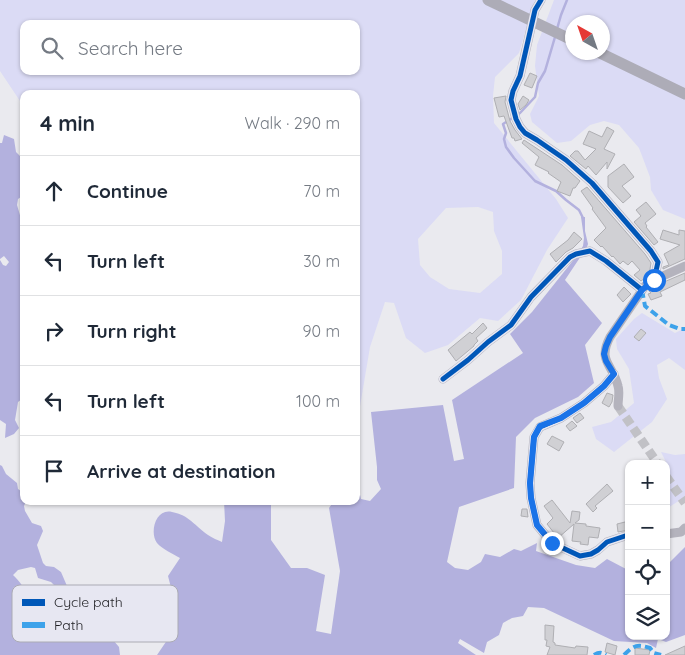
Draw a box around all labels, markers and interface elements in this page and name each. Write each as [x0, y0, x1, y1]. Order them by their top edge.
north arrow [565, 15, 610, 60]
search box [20, 20, 360, 75]
icon: search [38, 34, 66, 62]
text: Search here [78, 36, 183, 60]
text: 4 min [40, 110, 95, 136]
text: Walk · 290 m [245, 113, 340, 133]
icon: ahead [40, 177, 68, 205]
text: Continue [87, 179, 168, 203]
text: 70 m [303, 181, 340, 201]
icon: left [40, 247, 68, 275]
text: Turn left [87, 249, 165, 273]
text: 30 m [303, 251, 340, 271]
route start [643, 269, 666, 292]
icon: right [40, 317, 68, 345]
text: Turn right [87, 319, 176, 343]
text: 90 m [303, 321, 340, 341]
icon: left [40, 387, 68, 415]
text: Turn left [87, 389, 165, 413]
text: 100 m [296, 391, 340, 411]
icon: arrive [40, 457, 68, 485]
text: Arrive at destination [87, 459, 276, 483]
map controls [625, 460, 670, 640]
button: + [625, 460, 670, 505]
button: − [625, 505, 670, 550]
route end [541, 532, 564, 555]
button: locate [625, 550, 670, 595]
legend [12, 585, 178, 642]
text: Cycle path [54, 593, 123, 611]
button: layers [625, 595, 670, 640]
text: Path [54, 616, 83, 634]

